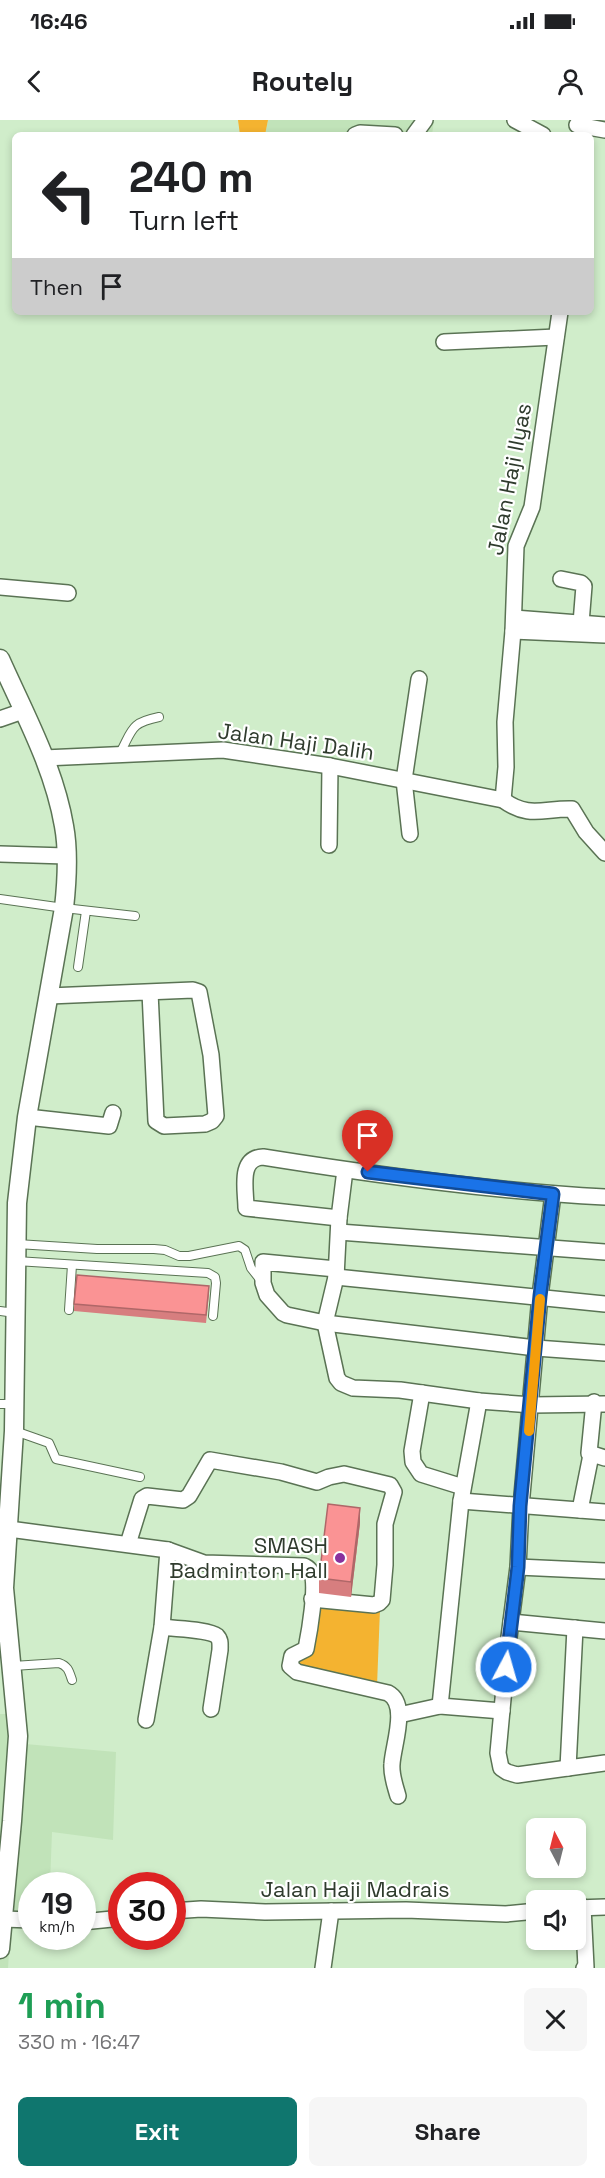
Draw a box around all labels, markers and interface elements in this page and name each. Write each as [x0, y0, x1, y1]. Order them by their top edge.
text: 16:46 [30, 7, 88, 35]
text: Routely [252, 64, 353, 99]
icon: back [18, 65, 51, 98]
icon: person [554, 65, 587, 98]
text: 240 m [129, 151, 254, 204]
icon: left [30, 156, 108, 234]
text: Turn left [129, 203, 239, 238]
icon: arrive [95, 270, 128, 303]
text: Then [30, 273, 83, 301]
street label: Jalan Haji Ilyas [481, 401, 537, 557]
street label: Jalan Haji Dalih [216, 716, 376, 766]
pin [342, 1110, 393, 1172]
icon: arrive [351, 1119, 384, 1152]
place label: SMASH Badminton Hall [169, 1531, 328, 1584]
marker: SMASH Badminton Hall [333, 1551, 347, 1565]
position arrow [474, 1635, 538, 1699]
north arrow [526, 1818, 586, 1878]
map controls [526, 1818, 586, 1950]
speed limit sign: 30 [108, 1872, 186, 1950]
street label: Jalan Haji Madrais [260, 1875, 450, 1903]
text: 19 [41, 1884, 73, 1923]
button: sound [526, 1890, 586, 1950]
text: km/h [39, 1917, 75, 1936]
text: 1 min [18, 1983, 106, 2029]
button: close [524, 1988, 587, 2051]
text: 330 m · 16:47 [18, 2029, 140, 2055]
button: Exit [18, 2097, 297, 2166]
button: Share [309, 2097, 587, 2166]

